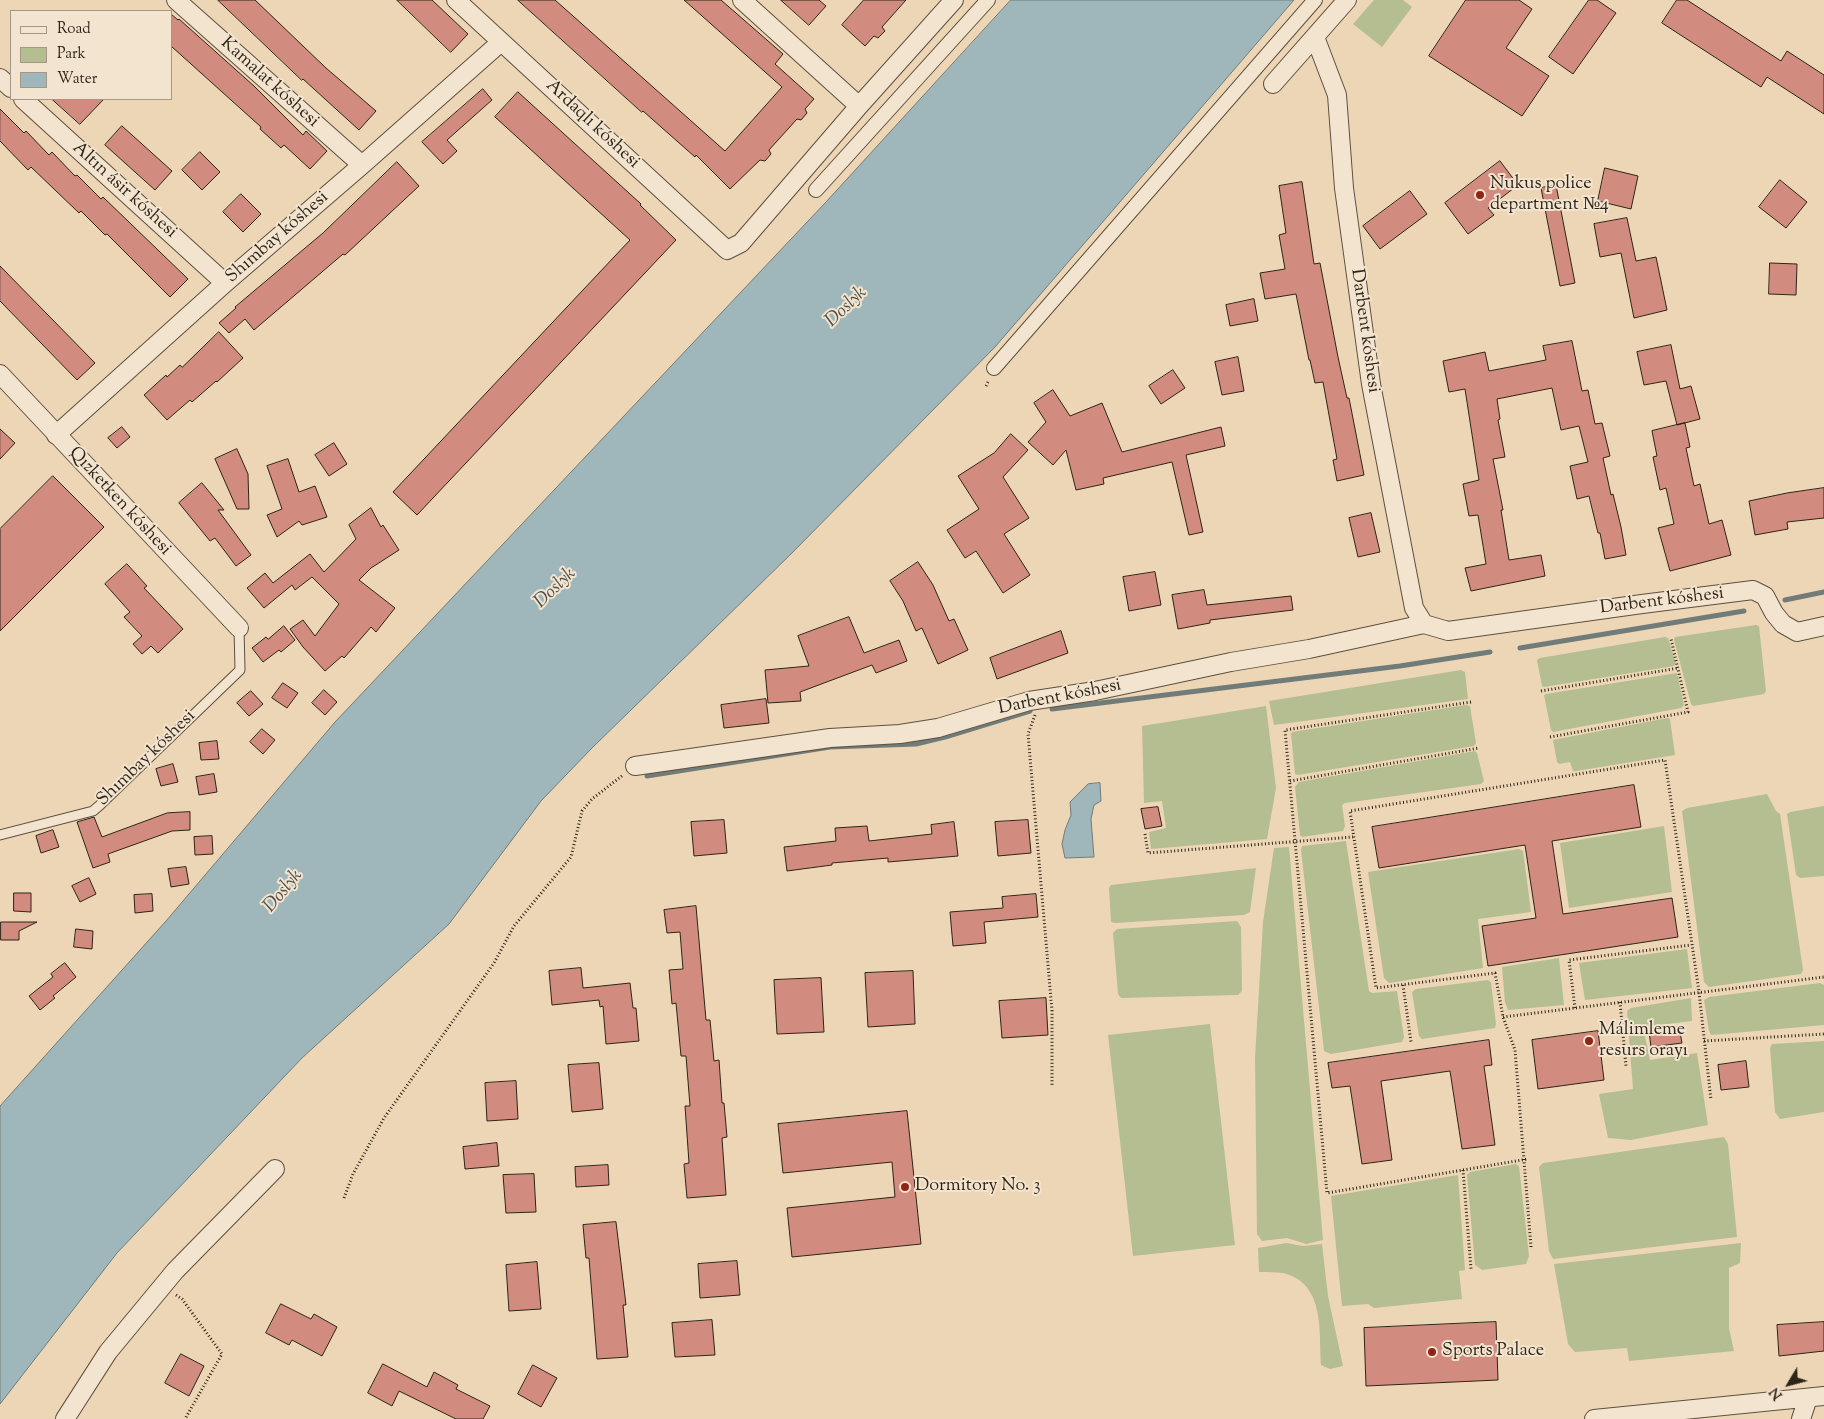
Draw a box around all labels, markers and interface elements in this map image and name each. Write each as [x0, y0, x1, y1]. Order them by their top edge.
legend [10, 10, 172, 100]
text: Road [57, 19, 91, 40]
street label: Kamalat kóshesi [215, 33, 323, 133]
text: Park [57, 44, 86, 65]
text: Water [57, 69, 97, 90]
street label: Ardaqlı kóshesi [541, 76, 643, 174]
street label: Altın ásir kóshesi [67, 138, 181, 244]
place label: Nukus police department №4 [1490, 174, 1609, 216]
street label: Shımbay kóshesi [222, 187, 334, 289]
marker: Nukus police department №4 [1474, 189, 1486, 201]
street label: Darbent kóshesi [1345, 268, 1383, 394]
water label: Doslyk [821, 283, 873, 333]
street label: Qızketken kóshesi [63, 443, 175, 561]
water label: Doslyk [530, 564, 582, 614]
street label: Darbent kóshesi [1599, 584, 1725, 620]
street label: Darbent kóshesi [997, 675, 1123, 721]
street label: Shımbay kóshesi [93, 706, 201, 812]
water label: Doslyk [260, 866, 308, 918]
place label: Málimleme resurs orayı [1599, 1020, 1688, 1062]
marker: Málimleme resurs orayı [1583, 1035, 1595, 1047]
place label: Dormitory No. 3 [915, 1176, 1040, 1198]
marker: Dormitory No. 3 [899, 1181, 911, 1193]
place label: Sports Palace [1442, 1341, 1544, 1363]
marker: Sports Palace [1426, 1346, 1438, 1358]
north arrow [1764, 1359, 1814, 1409]
text: N [1766, 1383, 1788, 1404]

